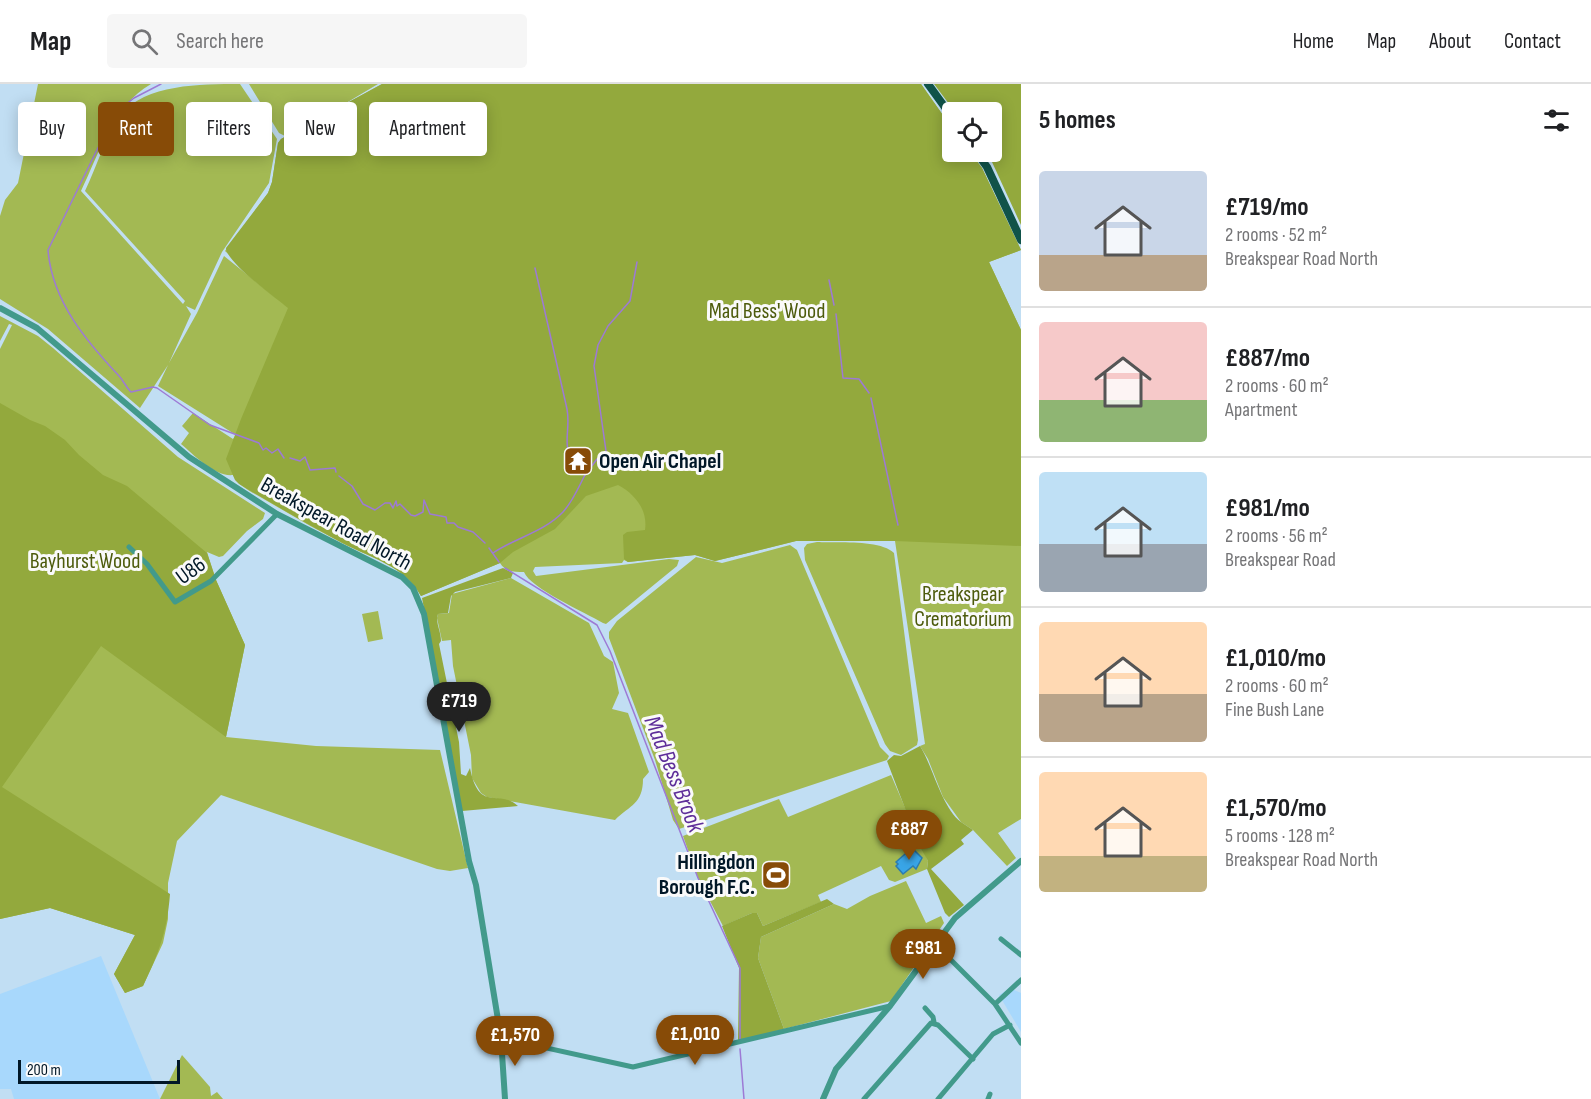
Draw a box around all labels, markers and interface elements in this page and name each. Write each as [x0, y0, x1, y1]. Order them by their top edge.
search box [107, 14, 527, 68]
text: Map [30, 25, 71, 58]
icon: search [128, 25, 161, 58]
text: Search here [176, 28, 264, 55]
text: Home [1293, 29, 1334, 54]
text: Map [1367, 29, 1396, 54]
text: About [1429, 29, 1471, 54]
text: Contact [1504, 29, 1561, 54]
chip: Buy [18, 102, 86, 156]
chip: Rent [98, 102, 174, 156]
chip: Filters [186, 102, 272, 156]
chip: New [284, 102, 357, 156]
chip: Apartment [369, 102, 487, 156]
map controls [942, 102, 1002, 162]
button: locate [942, 102, 1002, 162]
icon: filters [1540, 104, 1573, 137]
text: 5 homes [1039, 105, 1116, 136]
text: £719/mo [1225, 192, 1309, 223]
icon: home [1087, 195, 1159, 267]
text: 2 rooms · 52 m² [1225, 223, 1327, 247]
text: Breakspear Road North [1225, 247, 1378, 271]
park label: Mad Bess' Wood [709, 298, 825, 325]
text: £887/mo [1225, 343, 1310, 374]
icon: home [1087, 346, 1159, 418]
text: 2 rooms · 60 m² [1225, 374, 1329, 398]
text: Apartment [1225, 398, 1298, 422]
temple icon: Open Air Chapel [562, 445, 594, 477]
place label: Open Air Chapel [599, 448, 721, 475]
street label: Breakspear Road North [256, 471, 416, 577]
text: £981/mo [1225, 493, 1310, 524]
icon: home [1087, 496, 1159, 568]
text: 2 rooms · 56 m² [1225, 524, 1328, 548]
park label: Bayhurst Wood [30, 548, 140, 575]
text: Breakspear Road [1225, 548, 1336, 572]
street label: U86 [171, 551, 211, 591]
park label: Breakspear Crematorium [914, 581, 1012, 633]
text: £1,010/mo [1225, 643, 1326, 674]
icon: home [1087, 646, 1159, 718]
text: 2 rooms · 60 m² [1225, 674, 1329, 698]
pin: £719 [423, 682, 495, 733]
text: £719 [441, 689, 477, 713]
text: Fine Bush Lane [1225, 698, 1324, 722]
water label: Mad Bess Brook [638, 712, 711, 837]
text: £1,570/mo [1225, 793, 1327, 824]
icon: home [1087, 796, 1159, 868]
pin: £887 [873, 810, 945, 861]
text: £887 [890, 817, 928, 841]
text: 5 rooms · 128 m² [1225, 824, 1335, 848]
text: Breakspear Road North [1225, 848, 1378, 872]
place label: Hillingdon Borough F.C. [659, 849, 755, 901]
sports icon: Hillingdon Borough F.C. [760, 859, 792, 891]
pin: £981 [887, 929, 959, 980]
text: £981 [905, 936, 941, 960]
pin: £1,010 [646, 1015, 744, 1066]
pin: £1,570 [466, 1016, 564, 1067]
text: £1,010 [670, 1022, 720, 1046]
text: £1,570 [490, 1023, 540, 1047]
scale bar [18, 1057, 180, 1084]
text: 200 m [27, 1061, 61, 1080]

